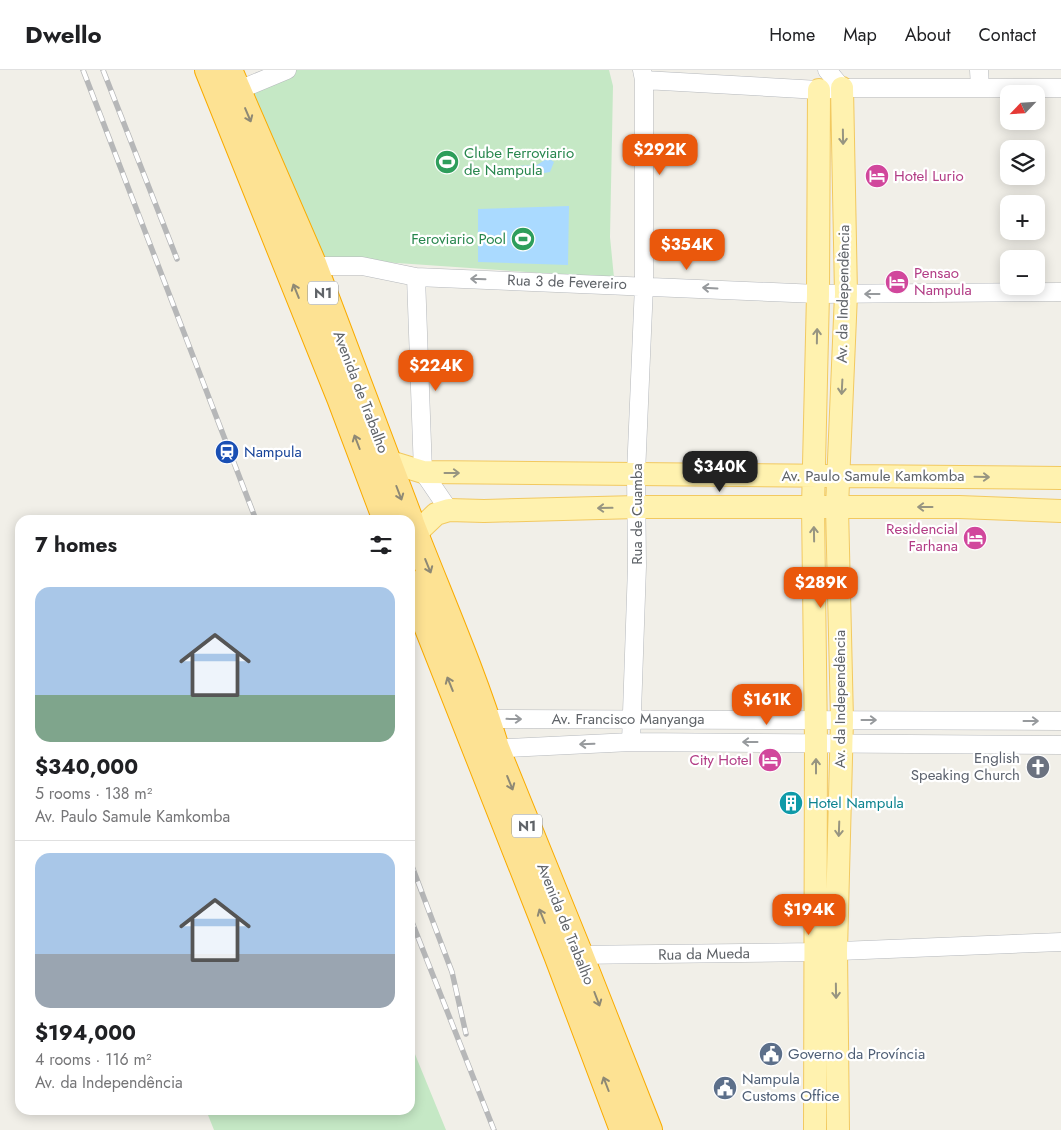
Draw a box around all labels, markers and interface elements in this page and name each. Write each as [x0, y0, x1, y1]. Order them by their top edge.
text: Dwello [25, 17, 102, 52]
text: Home [769, 22, 815, 48]
text: Map [843, 22, 877, 48]
text: About [905, 22, 950, 48]
text: Contact [978, 22, 1036, 48]
north arrow [1000, 85, 1045, 130]
map controls [1000, 85, 1045, 295]
one-way arrow [243, 107, 253, 122]
one-way arrow [838, 128, 848, 145]
pin: $292K [625, 134, 695, 176]
text: $292K [634, 138, 686, 161]
button: layers [1000, 140, 1045, 185]
place label: Clube Ferroviario de Nampula [464, 142, 574, 181]
sports icon: Clube Ferroviario de Nampula [434, 149, 460, 175]
hotel icon: Hotel Lurio [864, 163, 890, 189]
place label: Hotel Lurio [894, 165, 964, 187]
button: + [1000, 195, 1045, 240]
street label: Av. da Independência [831, 225, 855, 363]
sports icon: Feroviario Pool [510, 226, 536, 252]
place label: Feroviario Pool [411, 228, 506, 250]
pin: $354K [652, 228, 722, 271]
text: $354K [661, 233, 713, 256]
button: − [1000, 250, 1045, 295]
place label: Pensao Nampula [914, 262, 972, 301]
street label: Rua 3 de Fevereiro [507, 269, 627, 295]
hotel icon: Pensao Nampula [884, 269, 910, 295]
one-way arrow [470, 275, 486, 284]
road number: N1 [308, 282, 338, 304]
one-way arrow [291, 284, 300, 299]
one-way arrow [702, 284, 718, 293]
one-way arrow [865, 289, 881, 299]
street label: Avenida de Trabalho [328, 328, 394, 456]
one-way arrow [812, 329, 822, 345]
pin: $224K [401, 350, 471, 392]
text: $224K [409, 354, 463, 377]
one-way arrow [837, 378, 846, 394]
one-way arrow [351, 435, 361, 450]
station icon: Nampula [214, 439, 240, 465]
place label: Nampula [244, 441, 302, 463]
pin: $340K [685, 450, 755, 493]
text: $340K [694, 455, 746, 478]
street label: Rua de Cuamba [626, 463, 648, 565]
street label: Av. Paulo Samule Kamkomba [782, 465, 964, 487]
one-way arrow [443, 468, 459, 478]
one-way arrow [973, 472, 989, 482]
one-way arrow [395, 485, 405, 500]
one-way arrow [917, 502, 934, 512]
one-way arrow [597, 503, 613, 512]
place label: Residencial Farhana [886, 518, 958, 557]
hotel icon: Residencial Farhana [962, 525, 988, 551]
one-way arrow [809, 526, 819, 542]
text: 7 homes [35, 530, 117, 560]
icon: filters [367, 531, 395, 559]
one-way arrow [424, 558, 434, 573]
pin: $289K [786, 566, 856, 609]
text: $289K [795, 571, 847, 594]
icon: home [170, 620, 260, 710]
street label: Av. da Independência [829, 630, 851, 768]
one-way arrow [445, 676, 454, 691]
pin: $161K [732, 684, 802, 726]
text: $161K [743, 688, 791, 711]
street label: Av. Francisco Manyanga [552, 708, 704, 730]
one-way arrow [505, 714, 521, 724]
one-way arrow [860, 715, 876, 725]
one-way arrow [1022, 716, 1039, 726]
one-way arrow [742, 737, 758, 747]
one-way arrow [580, 739, 596, 749]
hotel icon: City Hotel [757, 747, 783, 773]
place label: English Speaking Church [911, 747, 1020, 786]
place label: City Hotel [689, 749, 752, 771]
text: $340,000 [35, 752, 138, 782]
church icon: English Speaking Church [1025, 754, 1051, 780]
one-way arrow [811, 759, 821, 775]
one-way arrow [506, 775, 515, 790]
text: 5 rooms · 138 m² [35, 782, 152, 805]
building icon: Hotel Nampula [778, 790, 804, 816]
place label: Hotel Nampula [808, 792, 904, 814]
text: Av. Paulo Samule Kamkomba [35, 805, 230, 828]
road number: N1 [512, 814, 542, 838]
one-way arrow [834, 820, 844, 837]
street label: Avenida de Trabalho [532, 860, 600, 988]
icon: home [170, 885, 260, 975]
pin: $194K [774, 894, 844, 936]
text: $194K [783, 898, 835, 921]
one-way arrow [536, 909, 546, 924]
street label: Rua da Mueda [658, 942, 750, 966]
one-way arrow [832, 983, 841, 999]
one-way arrow [593, 991, 602, 1006]
text: $194,000 [35, 1018, 136, 1048]
public building icon: Governo da Província [758, 1041, 784, 1067]
place label: Governo da Província [788, 1043, 925, 1065]
text: 4 rooms · 116 m² [35, 1048, 152, 1071]
place label: Nampula Customs Office [742, 1068, 840, 1107]
text: Av. da Independência [35, 1071, 183, 1094]
public building icon: Nampula Customs Office [712, 1075, 738, 1101]
one-way arrow [601, 1077, 610, 1093]

